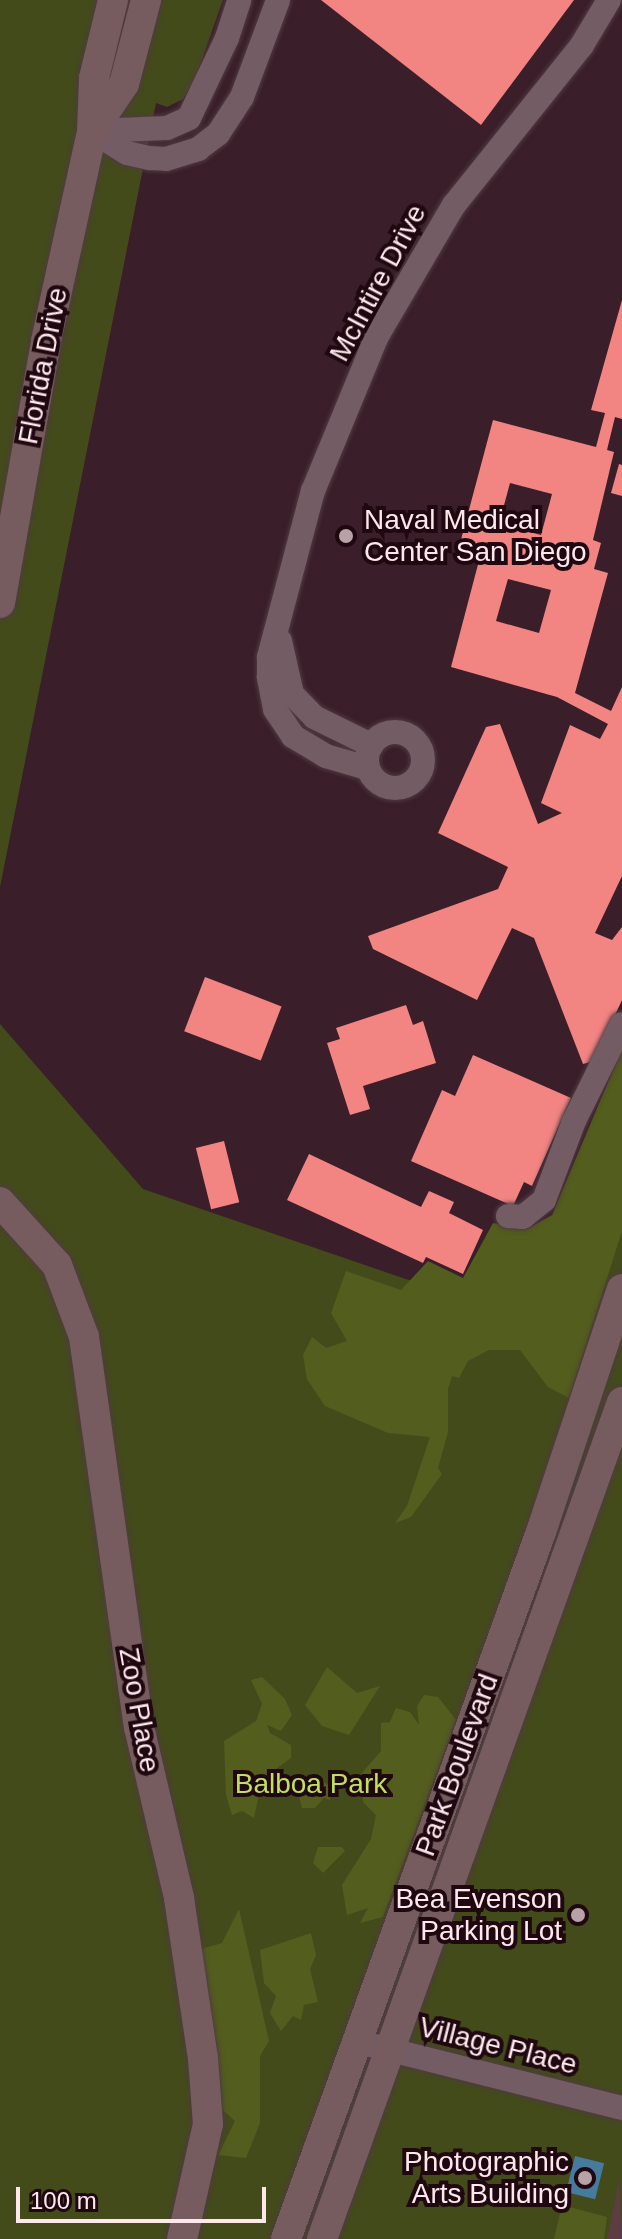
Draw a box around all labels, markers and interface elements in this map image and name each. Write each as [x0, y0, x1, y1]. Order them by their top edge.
street label: McIntire Drive [323, 199, 433, 367]
street label: Florida Drive [11, 285, 75, 447]
place label: Naval Medical Center San Diego [364, 503, 587, 569]
marker: Naval Medical Center San Diego [335, 525, 357, 547]
street label: Zoo Place [112, 1645, 166, 1775]
street label: Park Boulevard [408, 1669, 506, 1861]
park label: Balboa Park [235, 1767, 387, 1801]
place label: Bea Evenson Parking Lot [395, 1882, 562, 1948]
marker: Bea Evenson Parking Lot [569, 1906, 587, 1924]
street label: Village Place [416, 2010, 580, 2082]
place label: Photographic Arts Building [404, 2145, 569, 2211]
marker: Photographic Arts Building [576, 2169, 594, 2187]
scale bar [20, 2171, 270, 2221]
text: 100 m [30, 2187, 97, 2214]

